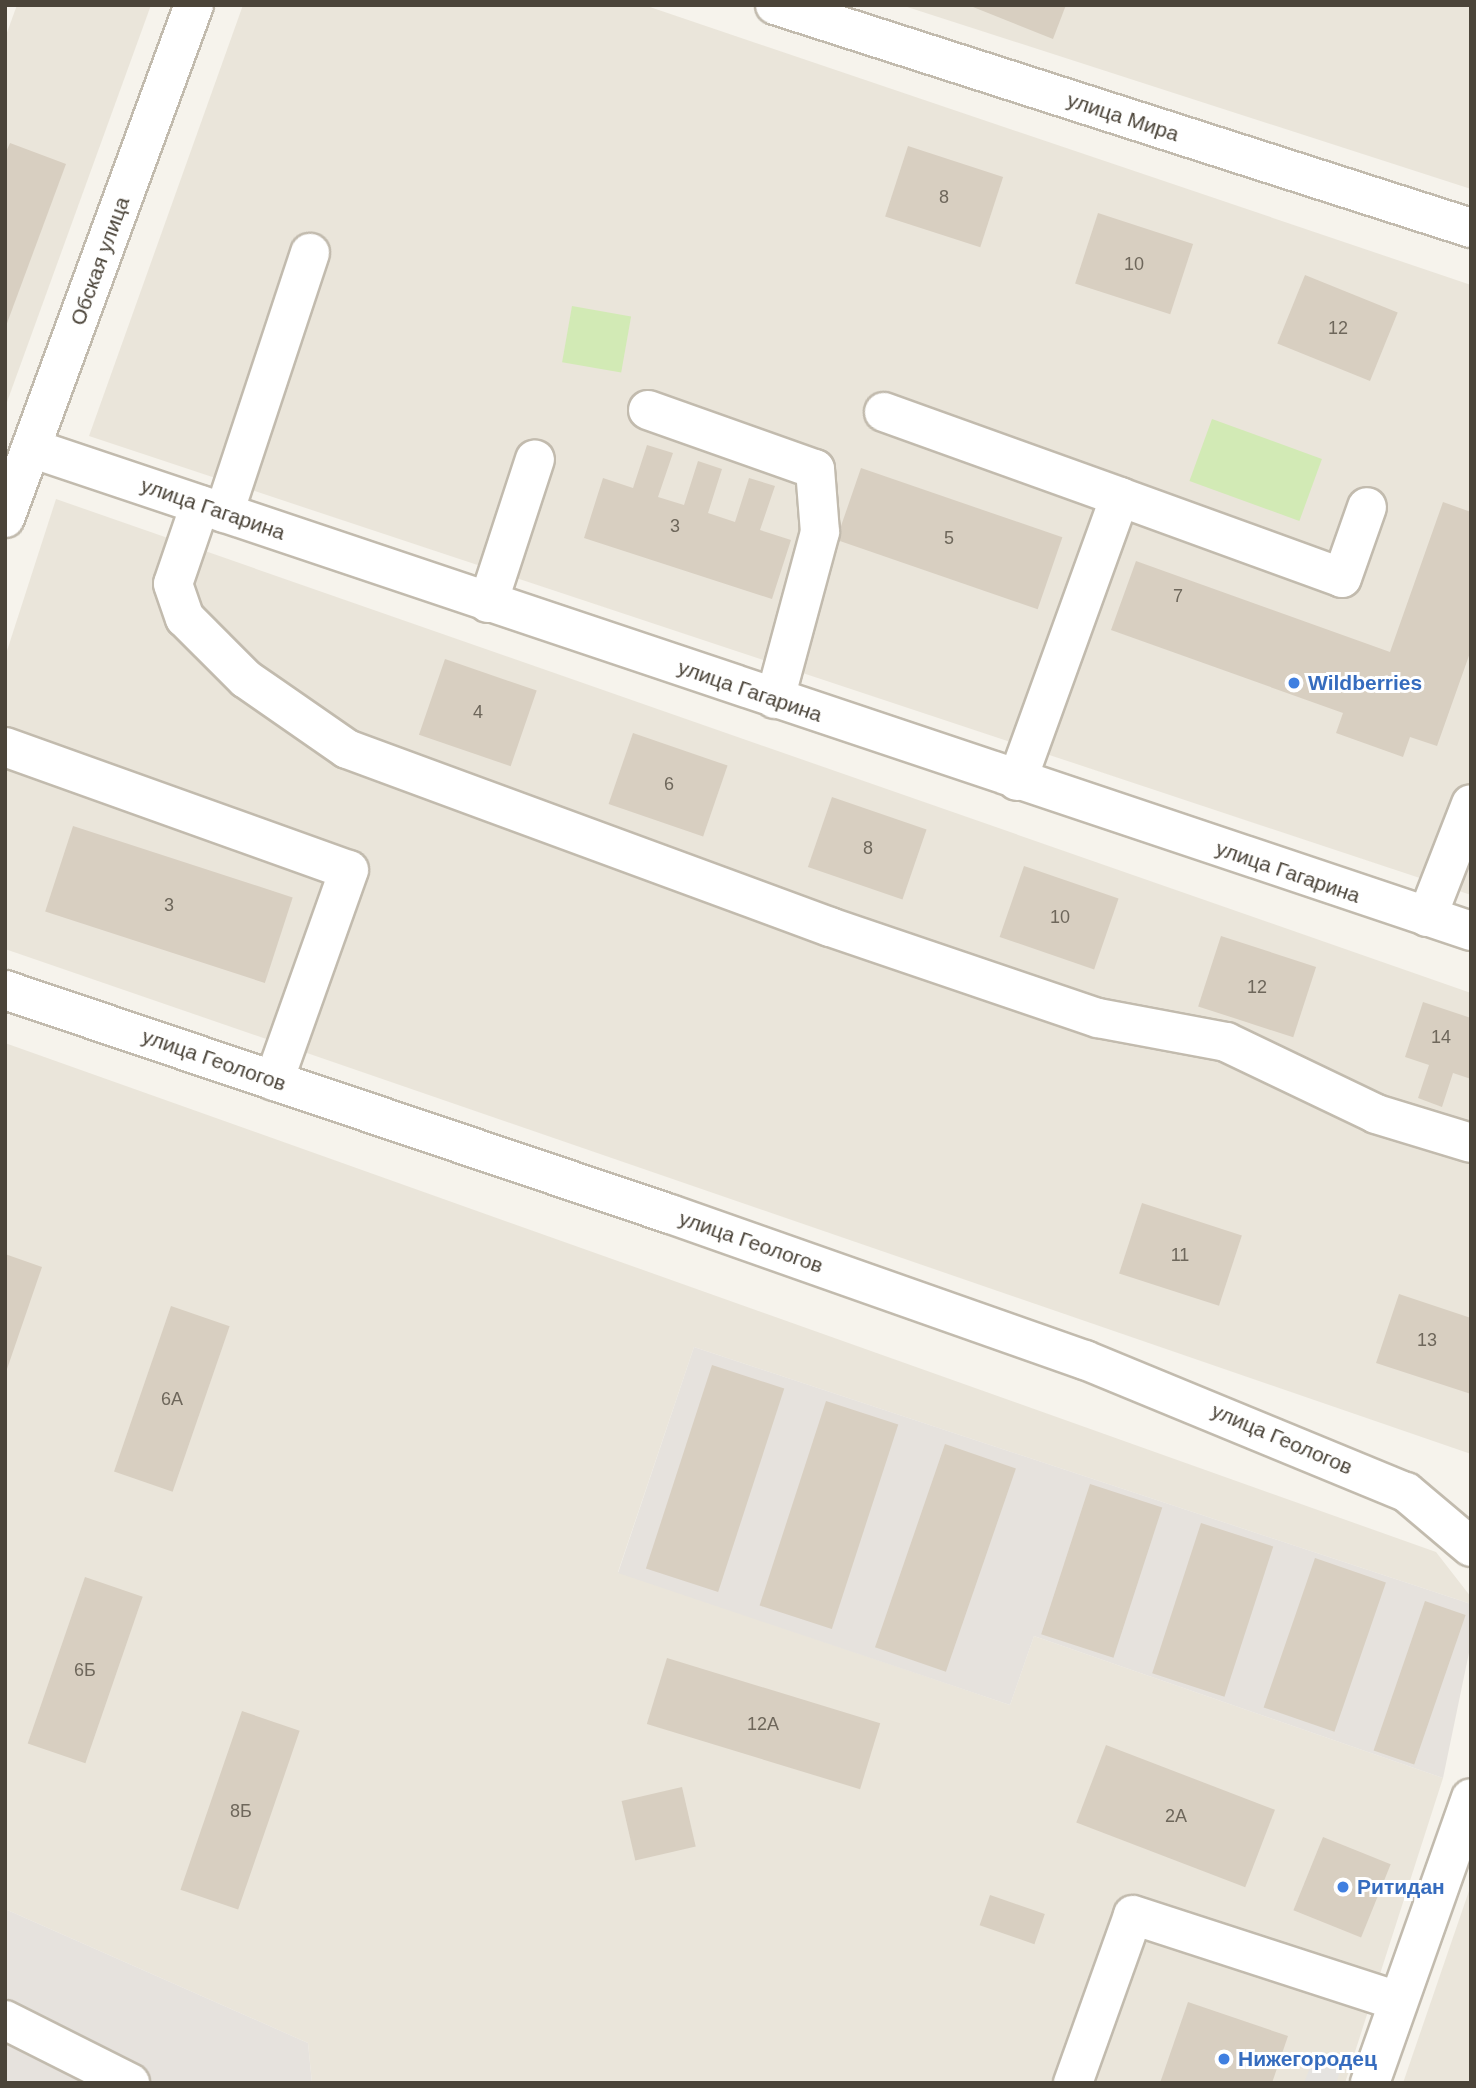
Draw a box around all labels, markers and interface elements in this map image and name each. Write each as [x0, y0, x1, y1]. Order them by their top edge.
street label: улица Мира [1064, 87, 1182, 147]
house number: 8 [939, 186, 949, 208]
street label: Обская улица [65, 193, 135, 329]
house number: 10 [1124, 253, 1144, 275]
house number: 12 [1328, 317, 1348, 339]
street label: улица Гагарина [138, 473, 288, 545]
house number: 3 [670, 515, 680, 537]
house number: 5 [944, 527, 954, 549]
house number: 7 [1173, 585, 1183, 607]
street label: улица Гагарина [675, 655, 825, 727]
place label: Wildberries [1308, 670, 1422, 696]
marker: Wildberries [1286, 675, 1302, 691]
house number: 4 [473, 701, 483, 723]
house number: 6 [664, 773, 674, 795]
street label: улица Гагарина [1213, 836, 1363, 908]
house number: 8 [863, 837, 873, 859]
house number: 3 [164, 894, 174, 916]
house number: 10 [1050, 906, 1070, 928]
house number: 12 [1247, 976, 1267, 998]
street label: улица Геологов [139, 1024, 289, 1096]
house number: 14 [1431, 1026, 1451, 1048]
street label: улица Геологов [676, 1206, 826, 1278]
house number: 11 [1171, 1244, 1189, 1266]
house number: 13 [1417, 1329, 1437, 1351]
house number: 6А [161, 1388, 183, 1410]
street label: улица Геологов [1208, 1398, 1356, 1480]
house number: 6Б [74, 1659, 96, 1681]
house number: 12А [747, 1713, 779, 1735]
house number: 8Б [230, 1800, 252, 1822]
house number: 2А [1165, 1805, 1187, 1827]
place label: Ритидан [1357, 1874, 1445, 1900]
marker: Ритидан [1335, 1879, 1351, 1895]
place label: Нижегородец [1238, 2046, 1377, 2072]
marker: Нижегородец [1216, 2051, 1232, 2067]

